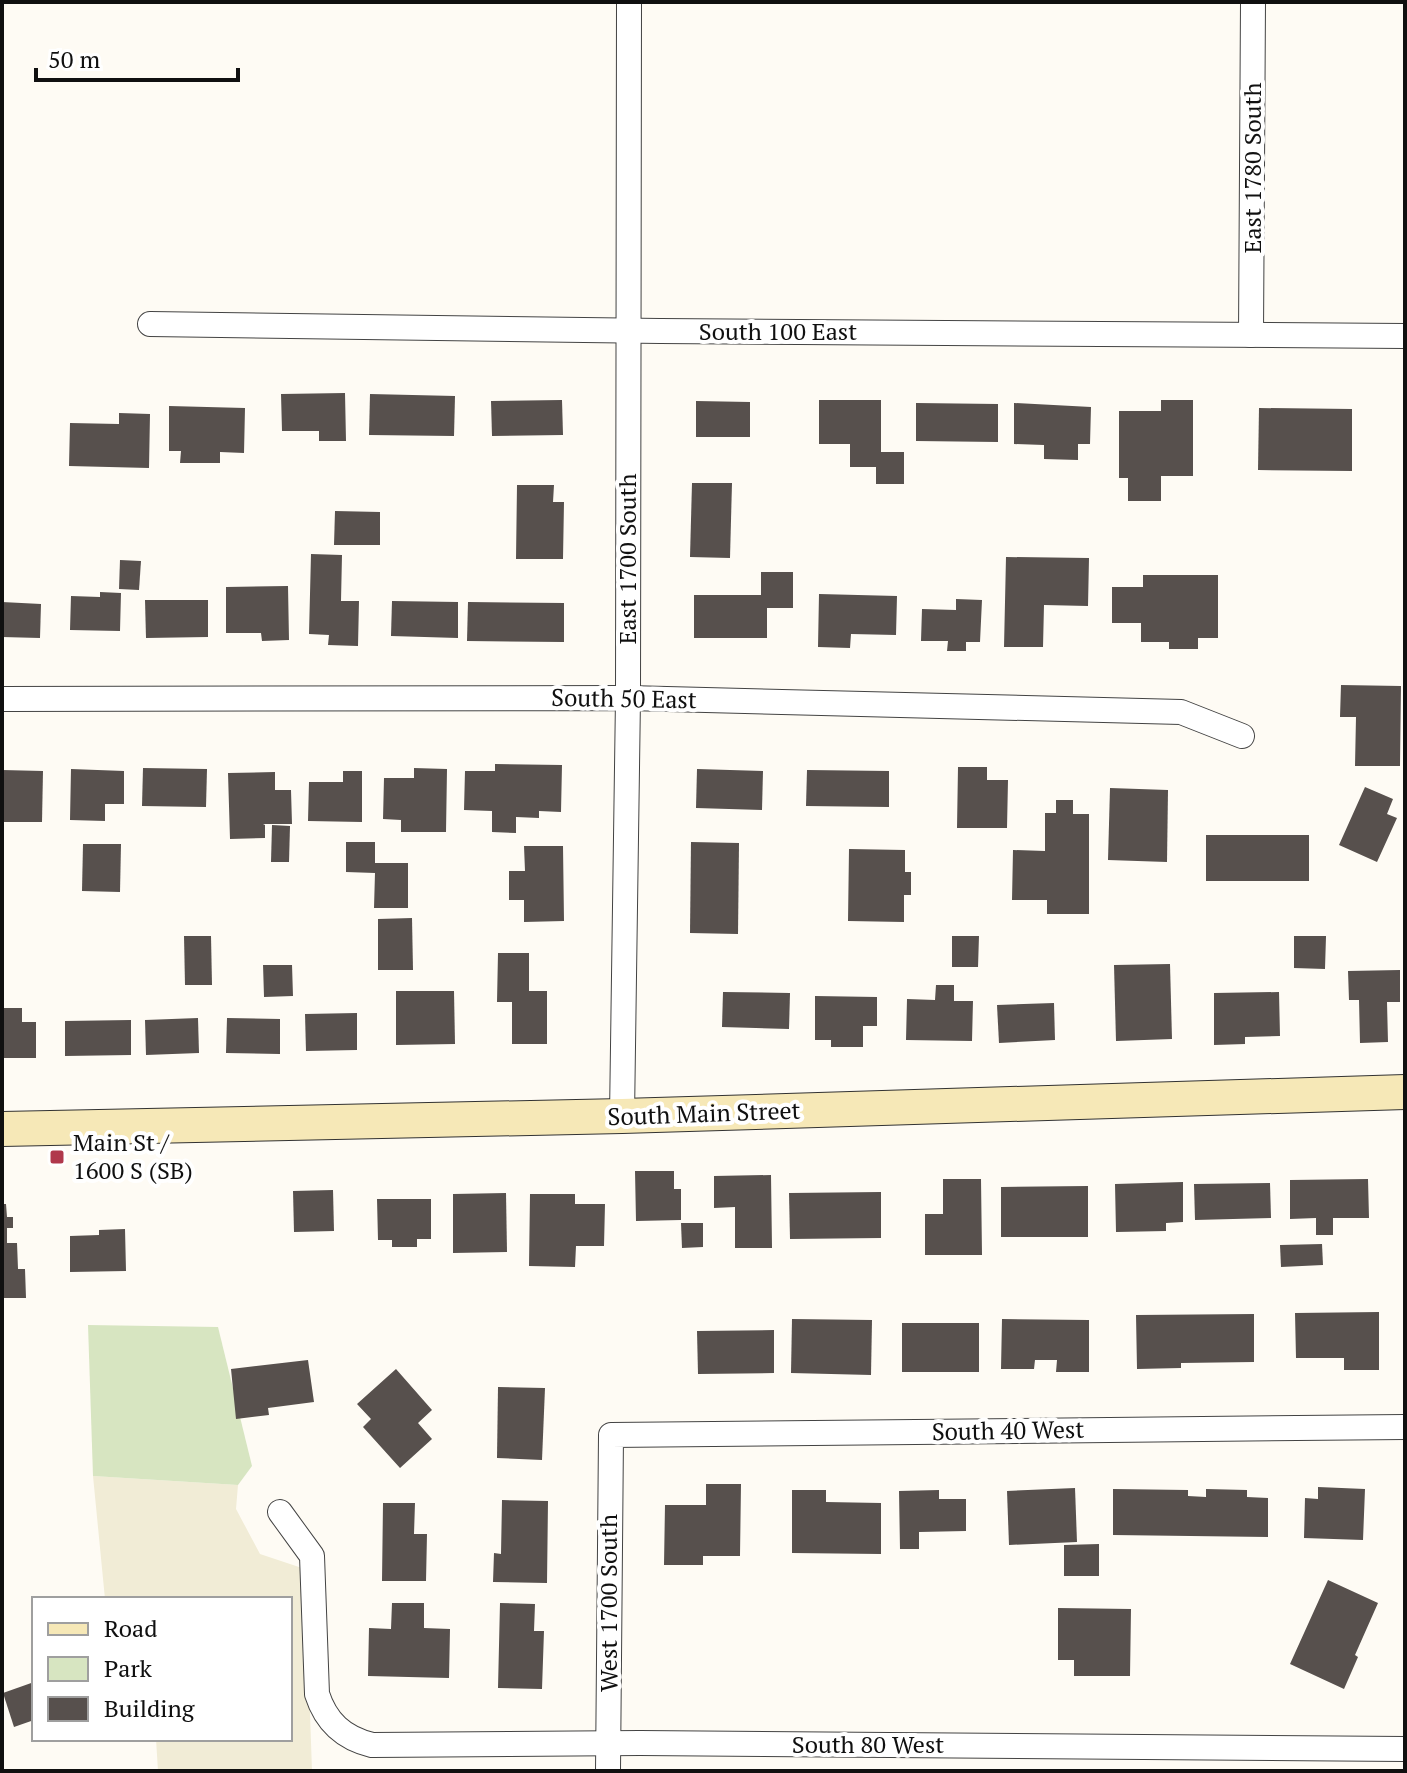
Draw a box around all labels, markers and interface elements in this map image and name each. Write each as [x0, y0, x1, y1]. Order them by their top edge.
scale bar [36, 32, 238, 82]
text: 50 m [48, 43, 100, 75]
street label: East 1780 South [1236, 82, 1268, 254]
street label: South 100 East [699, 315, 857, 347]
street label: East 1700 South [611, 473, 643, 645]
street label: South 50 East [551, 681, 697, 715]
street label: South Main Street [607, 1094, 801, 1132]
place label: Main St / 1600 S (SB) [73, 1126, 193, 1186]
marker: Main St / 1600 S (SB) [48, 1148, 66, 1166]
street label: South 40 West [932, 1413, 1085, 1447]
street label: West 1700 South [592, 1514, 624, 1692]
legend [32, 1597, 292, 1741]
text: Road [104, 1612, 158, 1644]
text: Park [104, 1652, 153, 1684]
text: Building [104, 1692, 195, 1724]
street label: South 80 West [792, 1728, 944, 1760]

